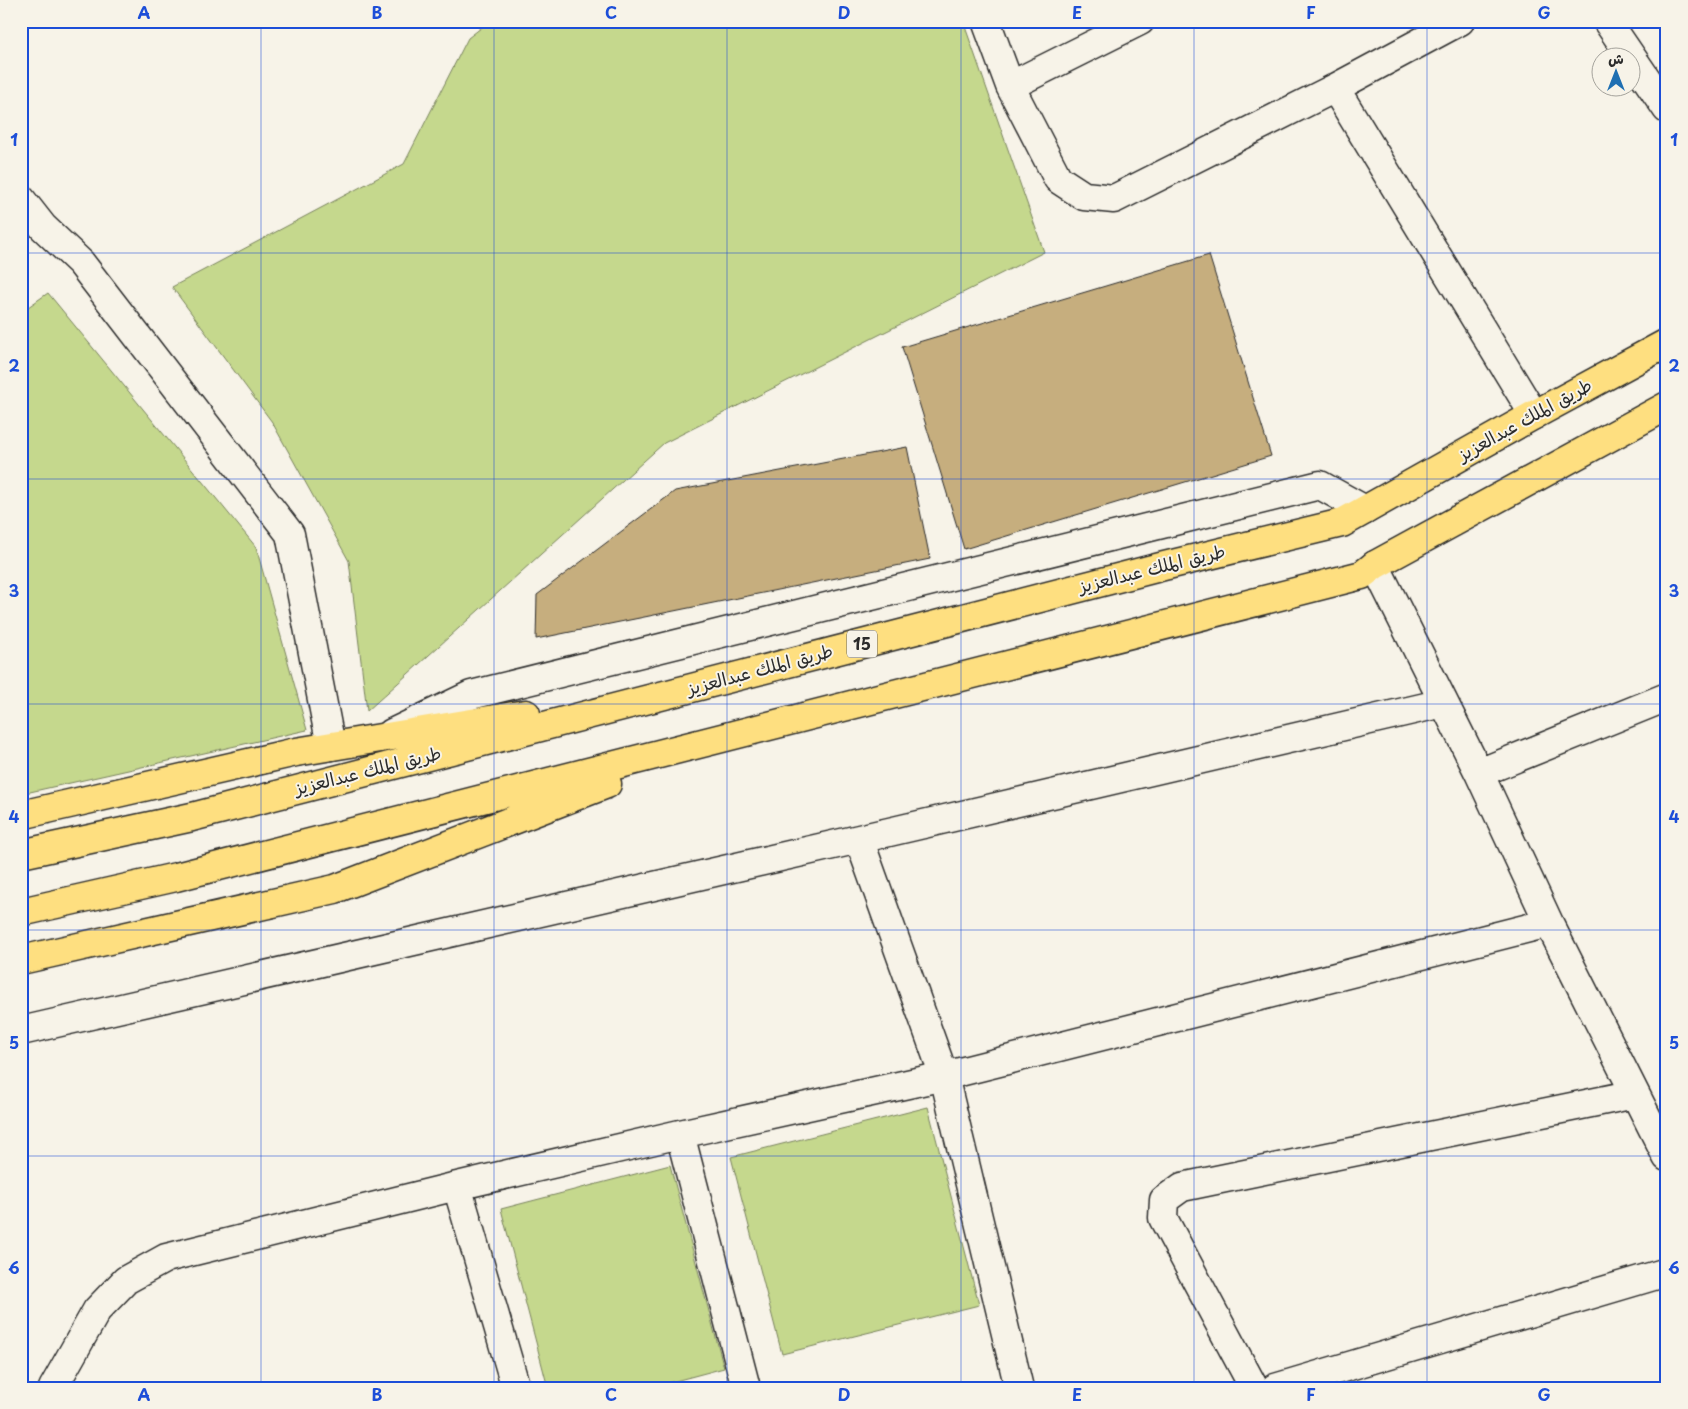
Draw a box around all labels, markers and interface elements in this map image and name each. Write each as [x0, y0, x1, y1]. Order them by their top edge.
text: A [138, 0, 151, 24]
text: B [372, 0, 383, 24]
text: C [605, 0, 617, 24]
text: D [838, 0, 850, 24]
text: E [1072, 0, 1082, 24]
text: F [1306, 0, 1316, 24]
text: G [1537, 0, 1551, 24]
north arrow [1590, 48, 1640, 98]
text: ش [1608, 48, 1624, 69]
text: 1 [10, 127, 18, 151]
text: 1 [1670, 127, 1678, 151]
text: 2 [8, 353, 20, 377]
text: 2 [1668, 353, 1680, 377]
street label: طريق الملك عبدالعزيز [1450, 370, 1597, 468]
street label: طريق الملك عبدالعزيز [1074, 536, 1228, 599]
text: 3 [9, 578, 19, 602]
text: 3 [1669, 578, 1679, 602]
road number: 15 [847, 630, 877, 658]
street label: طريق الملك عبدالعزيز [682, 636, 836, 702]
street label: طريق الملك عبدالعزيز [290, 738, 444, 801]
text: 4 [9, 804, 20, 828]
text: 4 [1669, 804, 1680, 828]
text: 5 [9, 1030, 19, 1054]
text: 5 [1669, 1030, 1679, 1054]
text: 6 [8, 1255, 20, 1279]
text: 6 [1668, 1255, 1680, 1279]
text: A [138, 1382, 151, 1406]
text: B [372, 1382, 383, 1406]
text: C [605, 1382, 617, 1406]
text: D [838, 1382, 850, 1406]
text: E [1072, 1382, 1082, 1406]
text: F [1306, 1382, 1316, 1406]
text: G [1537, 1382, 1551, 1406]

